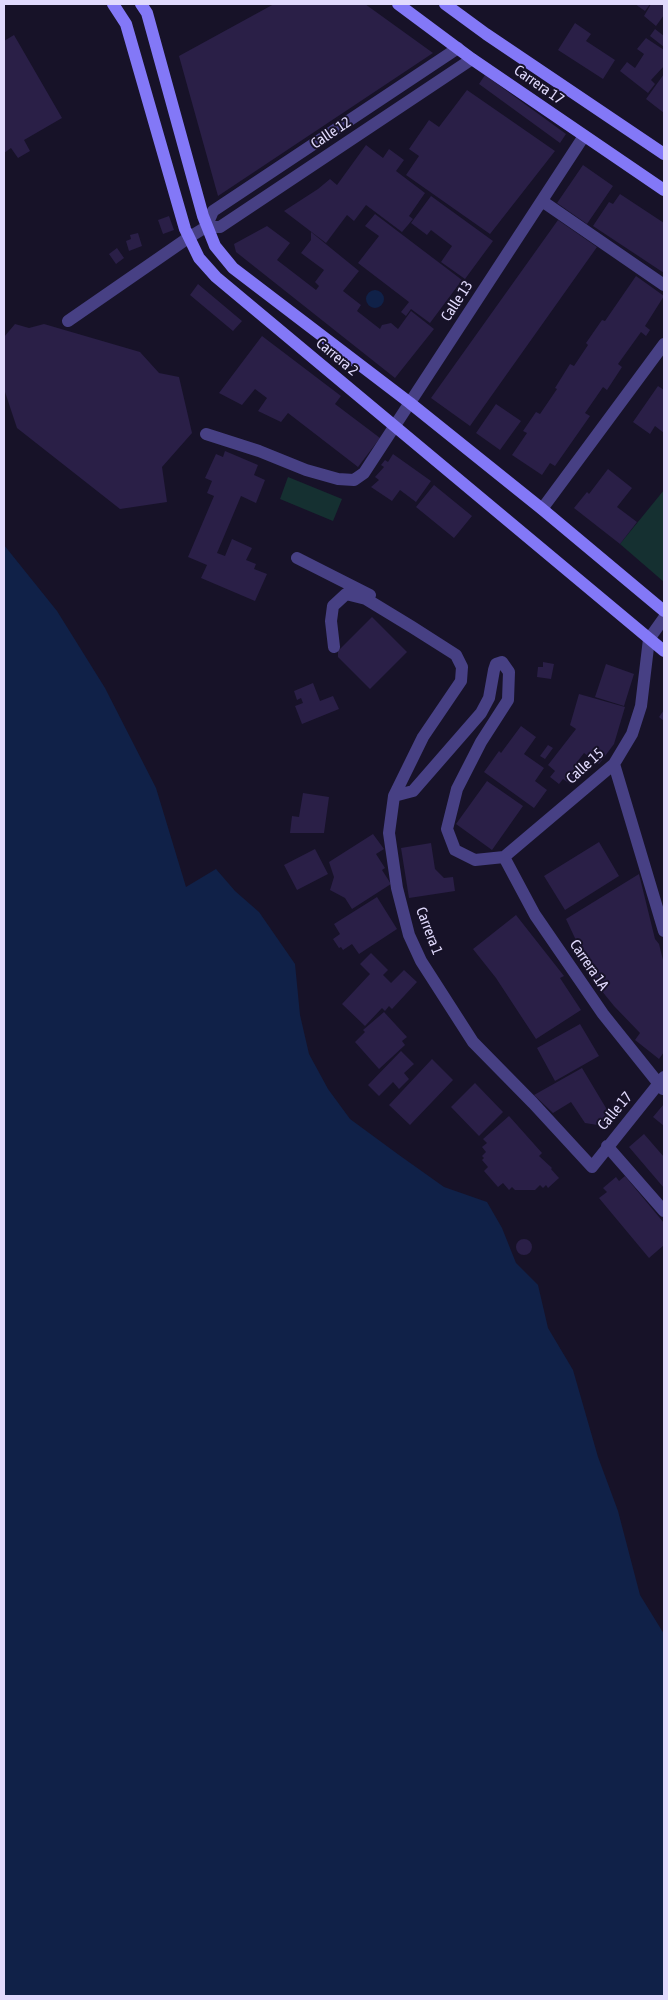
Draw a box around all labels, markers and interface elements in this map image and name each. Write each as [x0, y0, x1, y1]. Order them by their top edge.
street label: Carrera 17 [511, 61, 567, 109]
street label: Calle 12 [308, 113, 354, 153]
street label: Calle 13 [437, 277, 477, 325]
street label: Carrera 2 [312, 334, 362, 380]
street label: Calle 15 [562, 744, 608, 788]
street label: Carrera 1 [412, 905, 446, 957]
street label: Carrera 1A [566, 936, 612, 994]
street label: Calle 17 [594, 1088, 636, 1134]

